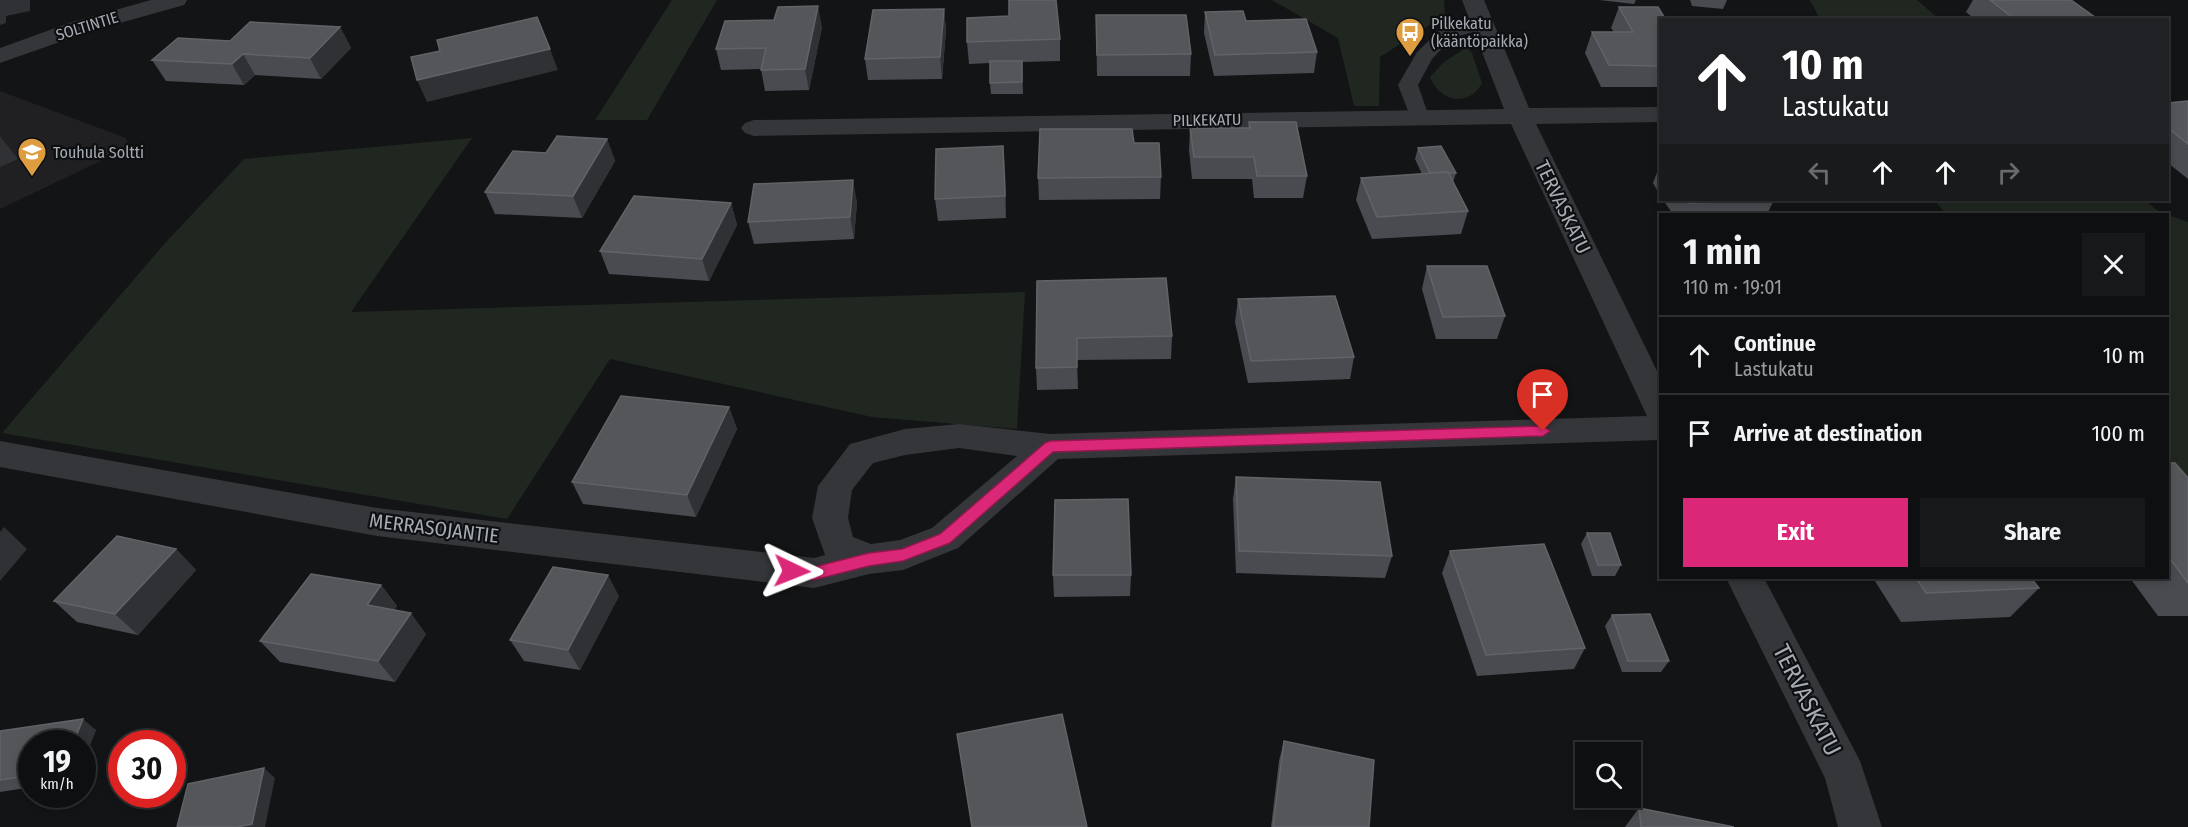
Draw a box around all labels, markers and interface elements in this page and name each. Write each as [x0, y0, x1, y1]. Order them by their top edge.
street label: SOLTINTIE [54, 8, 120, 44]
place label: Pilkekatu (kääntöpaikka) [1431, 14, 1528, 51]
bus stop icon: Pilkekatu (kääntöpaikka) [1394, 16, 1426, 58]
text: 10 m [1782, 40, 1863, 90]
icon: ahead [1683, 42, 1761, 120]
text: Lastukatu [1782, 91, 1890, 123]
street label: PILKEKATU [1173, 110, 1241, 130]
school or university icon: Touhula Soltti [16, 136, 48, 178]
place label: Touhula Soltti [53, 143, 144, 162]
street label: TERVASKATU [1530, 156, 1596, 258]
icon: left [1803, 156, 1836, 189]
icon: ahead [1866, 156, 1899, 189]
icon: ahead [1929, 156, 1962, 189]
icon: right [1992, 156, 2025, 189]
text: 1 min [1683, 230, 1761, 274]
button: close [2082, 233, 2145, 296]
text: 110 m · 19:01 [1683, 275, 1782, 299]
text: Continue [1734, 330, 1816, 357]
icon: ahead [1683, 339, 1716, 372]
text: 10 m [2103, 342, 2145, 369]
text: Lastukatu [1734, 357, 1814, 381]
pin [1517, 369, 1568, 431]
icon: arrive [1526, 378, 1559, 411]
icon: arrive [1683, 417, 1716, 450]
text: Arrive at destination [1734, 420, 1922, 447]
text: 100 m [2091, 420, 2145, 447]
button: Exit [1683, 498, 1908, 567]
button: Share [1920, 498, 2145, 567]
street label: MERRASOJANTIE [368, 508, 500, 548]
position arrow [760, 539, 824, 603]
street label: TERVASKATU [1767, 640, 1847, 760]
speed limit sign: 30 [108, 730, 186, 808]
map controls [1575, 742, 1641, 808]
button: search [1575, 742, 1641, 808]
text: 19 [43, 744, 71, 780]
text: km/h [40, 775, 74, 793]

